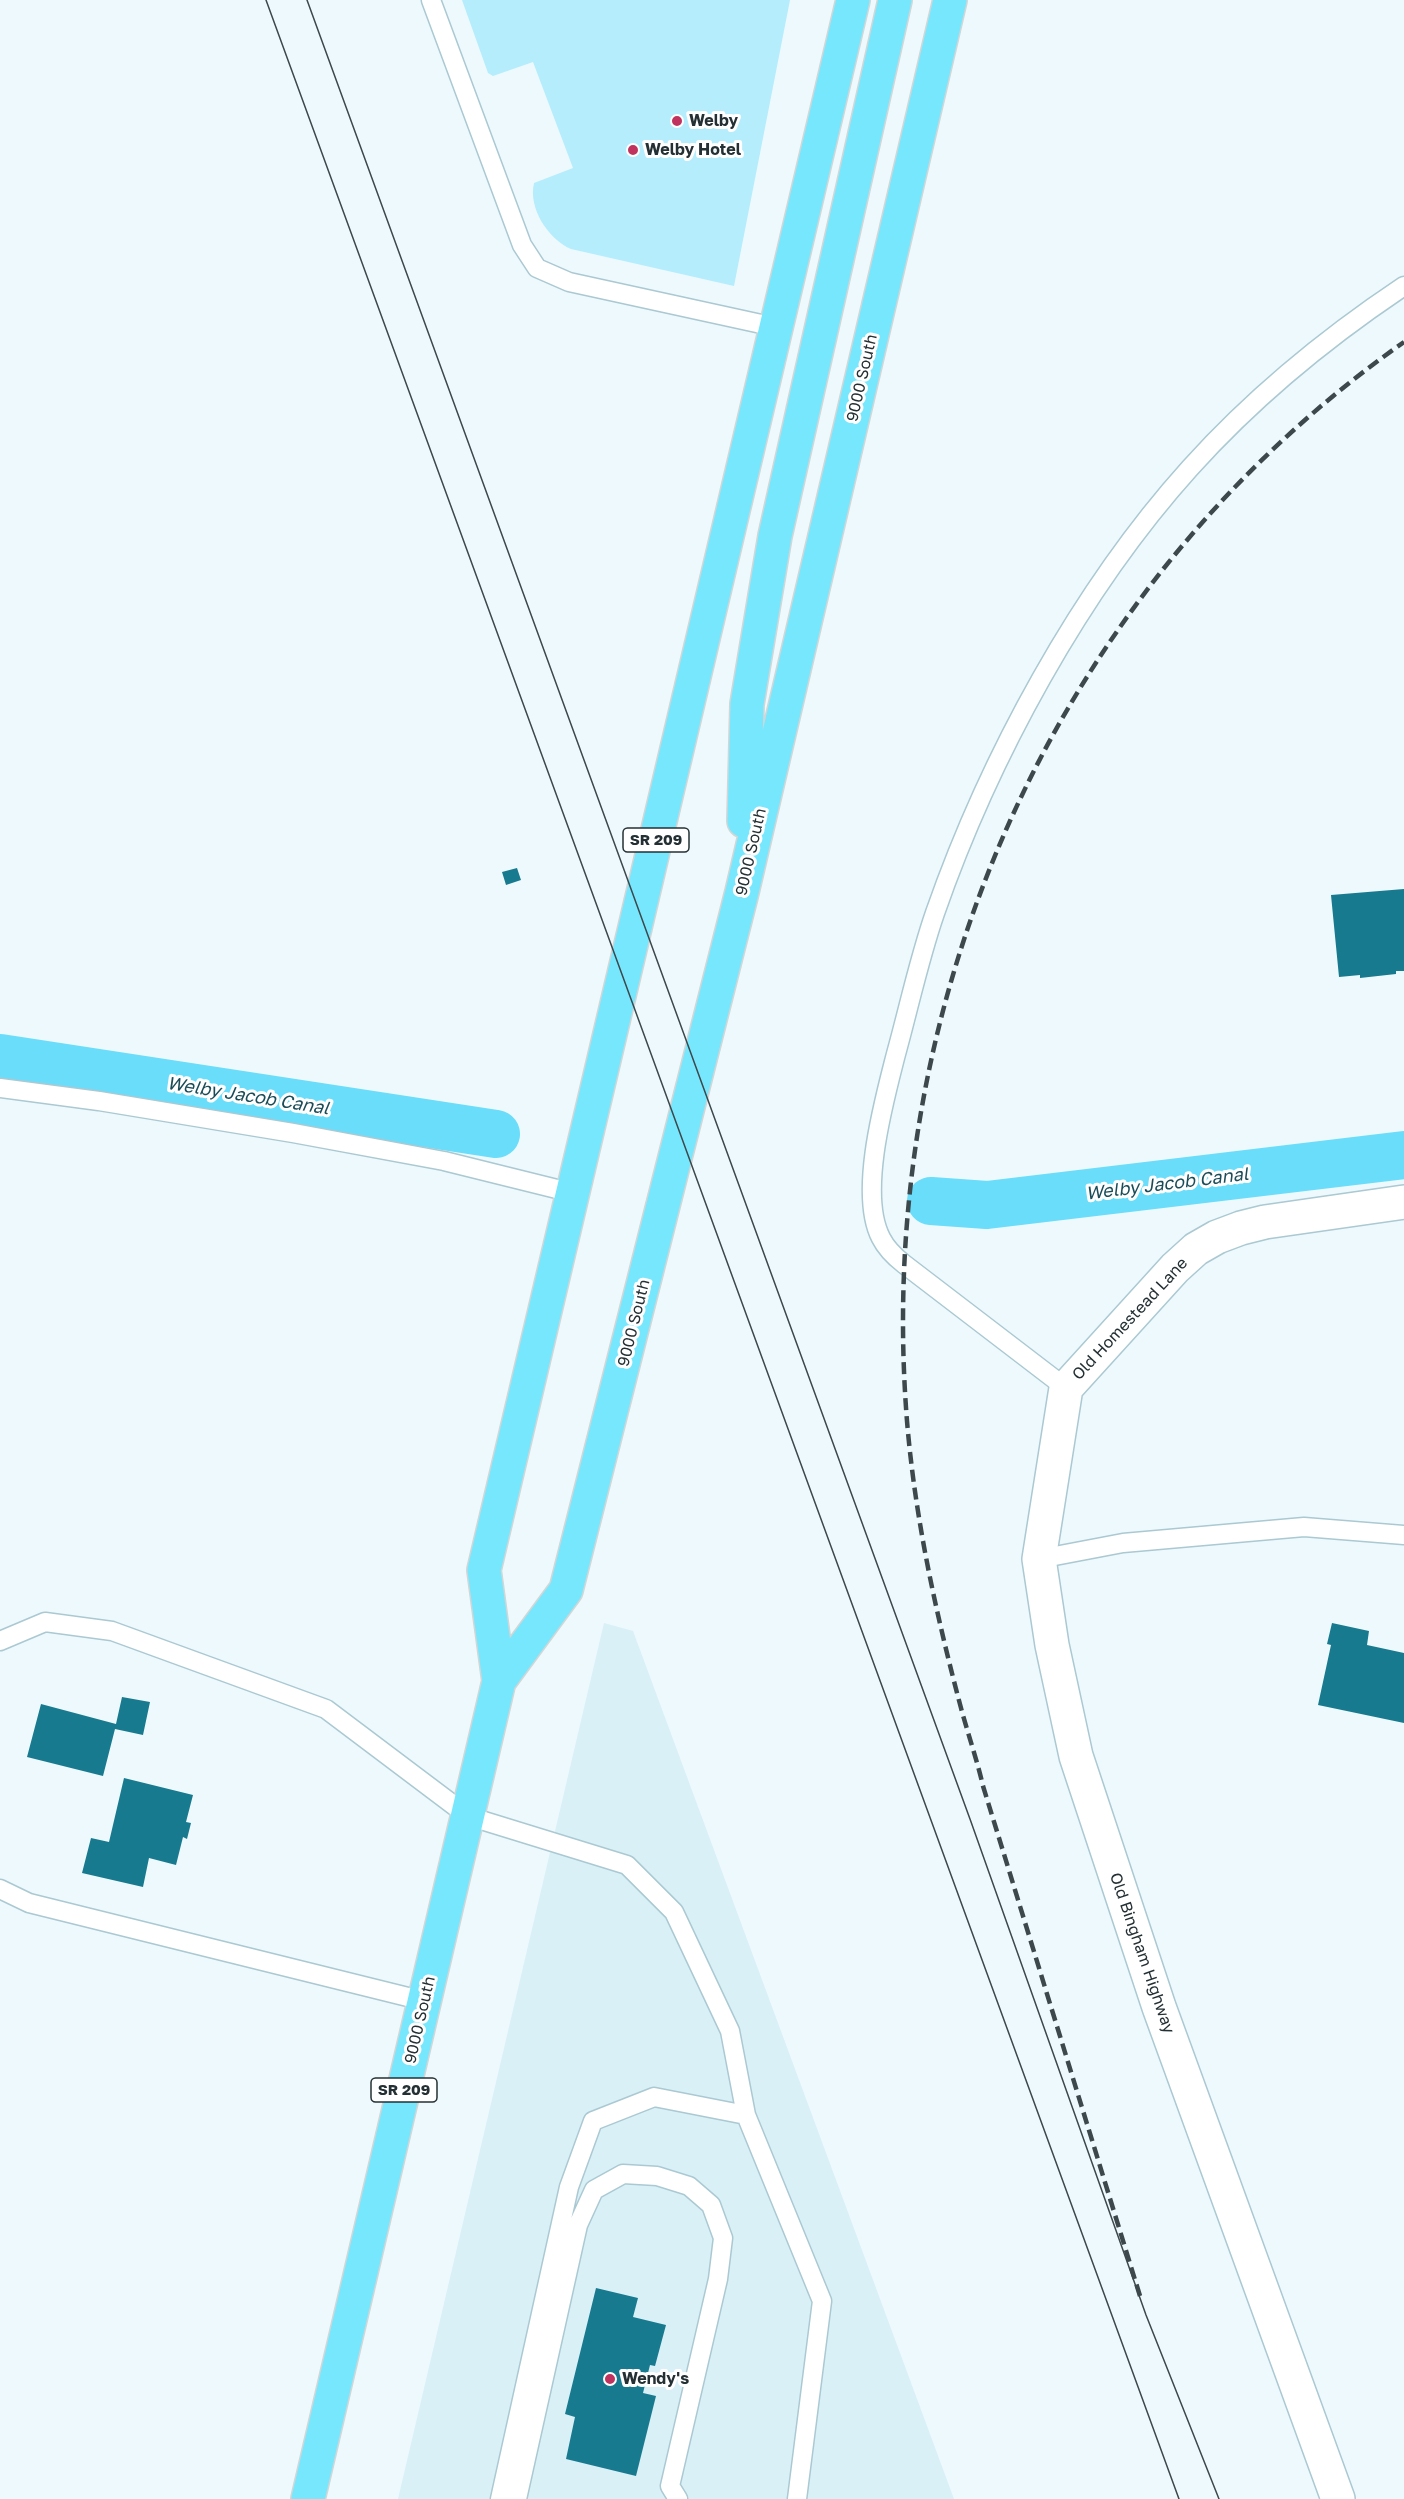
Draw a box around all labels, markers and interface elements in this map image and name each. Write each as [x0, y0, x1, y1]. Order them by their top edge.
place label: Welby [689, 111, 738, 131]
marker: Welby [670, 114, 684, 128]
place label: Welby Hotel [645, 140, 741, 160]
marker: Welby Hotel [626, 143, 640, 157]
street label: 9000 South [843, 332, 881, 424]
street label: 9000 South [732, 806, 770, 898]
road number: SR 209 [623, 828, 689, 852]
water label: Welby Jacob Canal [165, 1073, 331, 1119]
water label: Welby Jacob Canal [1084, 1163, 1250, 1205]
street label: Old Homestead Lane [1068, 1254, 1192, 1384]
street label: 9000 South [614, 1277, 654, 1369]
street label: Old Bingham Highway [1105, 1870, 1179, 2036]
street label: 9000 South [401, 1974, 439, 2066]
road number: SR 209 [371, 2078, 437, 2102]
place label: Wendy's [622, 2369, 689, 2389]
marker: Wendy's [603, 2372, 617, 2386]

